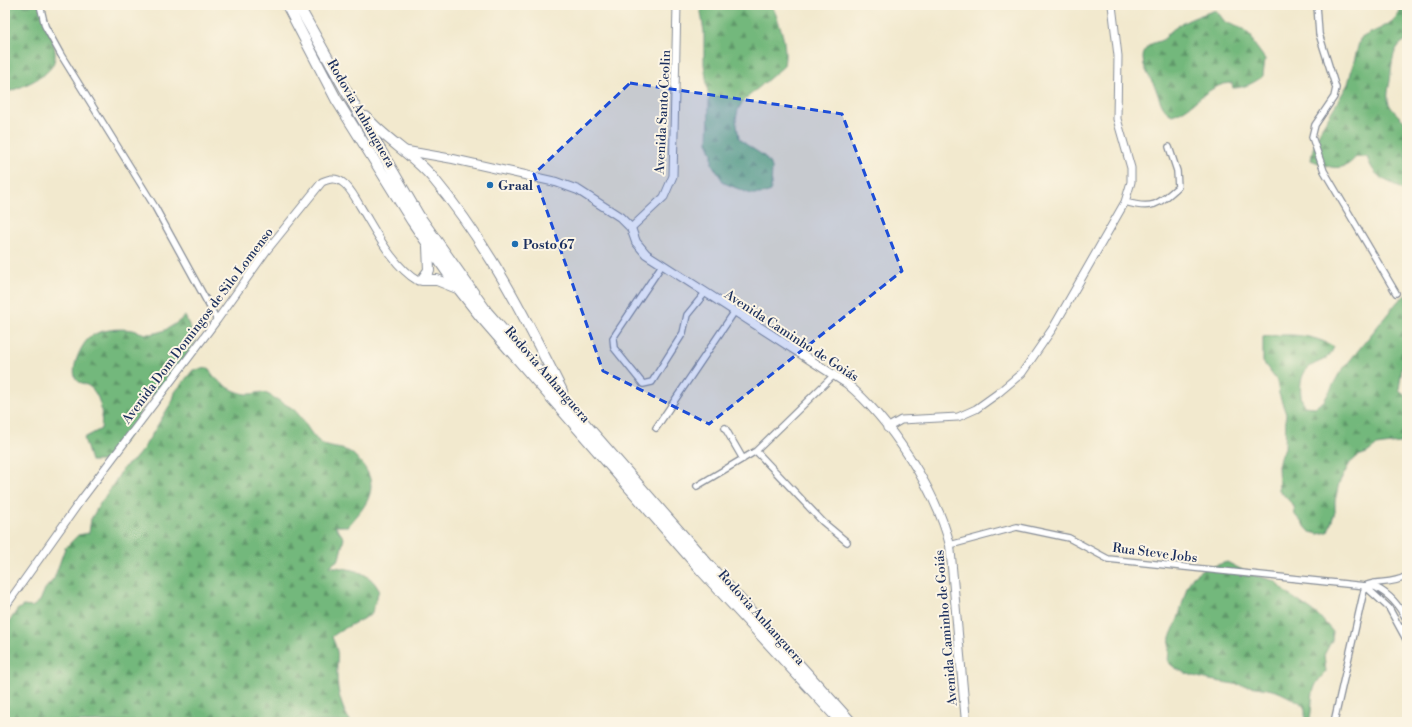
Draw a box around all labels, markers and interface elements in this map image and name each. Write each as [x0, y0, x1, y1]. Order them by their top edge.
street label: Avenida Santo Ceolin [652, 49, 674, 176]
street label: Rodovia Anhanguera [324, 57, 399, 171]
place label: Graal [498, 178, 534, 194]
marker: Graal [485, 180, 495, 190]
street label: Avenida Dom Domingos de Silo Lomenso [118, 224, 277, 428]
place label: Posto 67 [523, 237, 575, 253]
marker: Posto 67 [510, 239, 520, 249]
street label: Avenida Caminho de Goiás [721, 286, 862, 385]
street label: Rodovia Anhanguera [501, 323, 594, 426]
street label: Rua Steve Jobs [1111, 540, 1199, 566]
street label: Avenida Caminho de Goiás [931, 549, 961, 708]
street label: Rodovia Anhanguera [714, 567, 808, 669]

